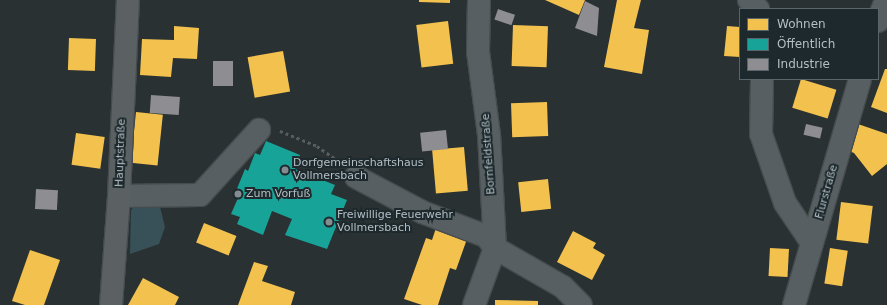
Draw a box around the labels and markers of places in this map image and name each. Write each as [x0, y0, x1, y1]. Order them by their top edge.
place label: Dorfgemeinschaftshaus Vollmersbach [293, 157, 423, 183]
marker: Dorfgemeinschaftshaus Vollmersbach [280, 165, 290, 175]
place label: Zum Vorfuß [246, 187, 310, 201]
marker: Zum Vorfuß [233, 189, 243, 199]
place label: Freiwillige Feuerwehr Vollmersbach [337, 209, 453, 235]
marker: Freiwillige Feuerwehr Vollmersbach [324, 217, 334, 227]

